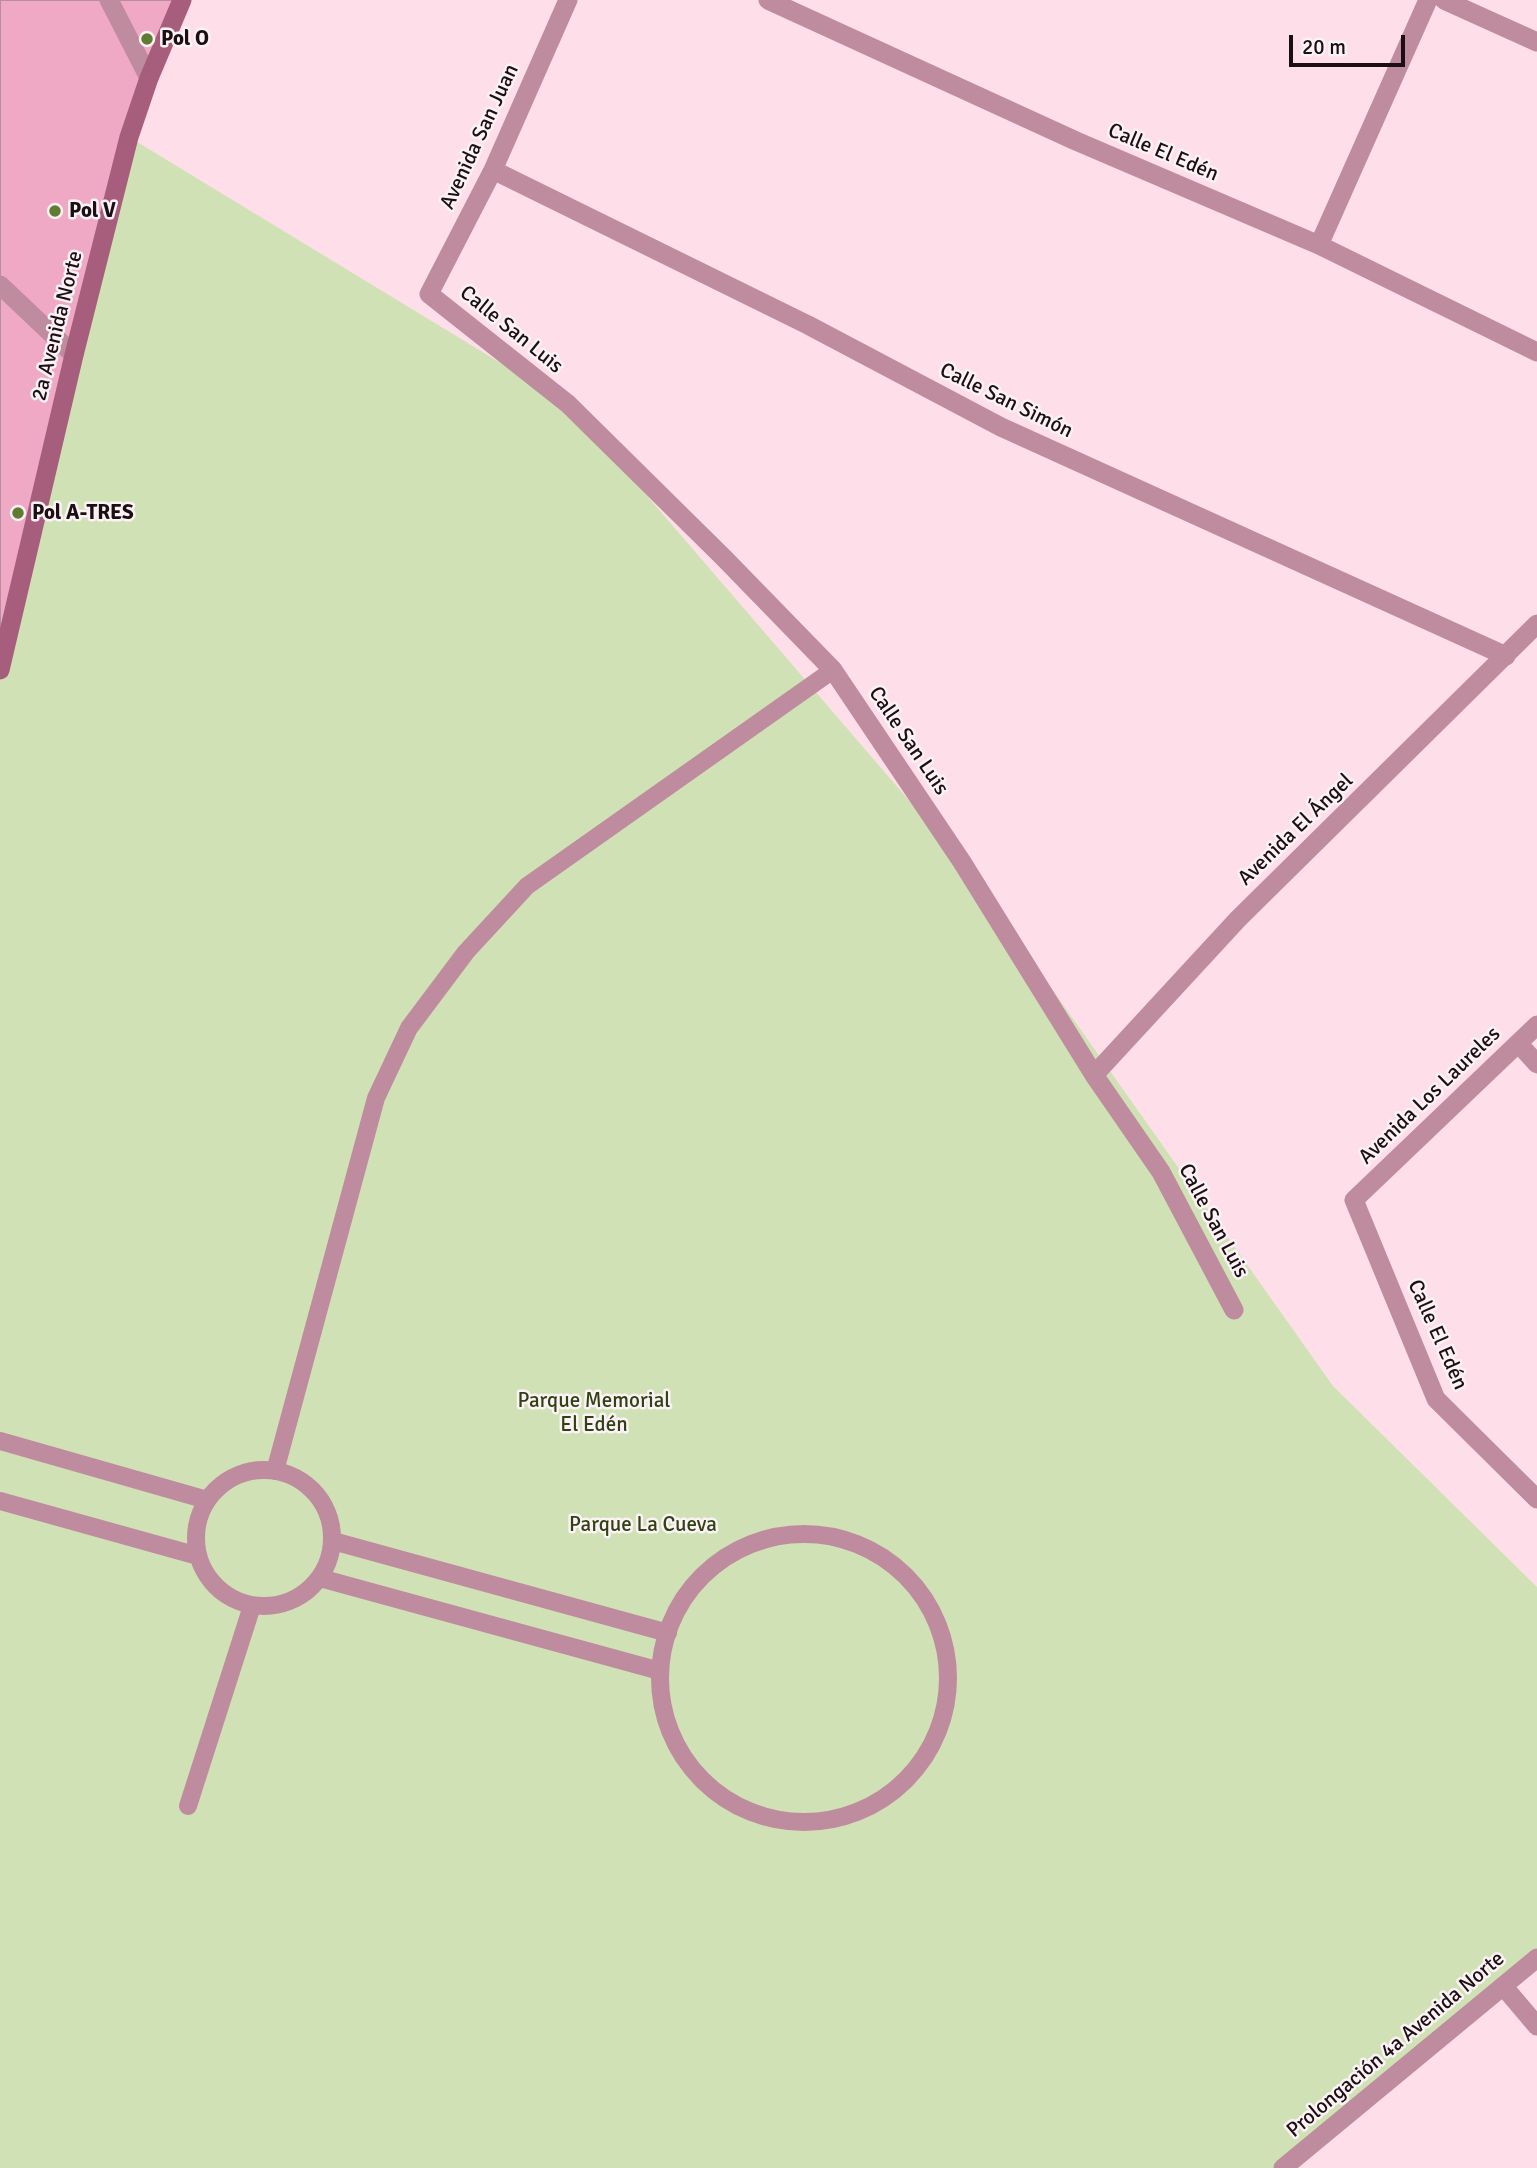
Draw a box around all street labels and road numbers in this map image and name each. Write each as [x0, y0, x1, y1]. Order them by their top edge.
street label: Avenida San Juan [435, 60, 525, 214]
street label: Calle El Edén [1104, 118, 1222, 188]
street label: 2a Avenida Norte [27, 249, 89, 403]
street label: Calle San Luis [454, 281, 568, 379]
street label: Calle San Simón [935, 358, 1077, 444]
street label: Calle San Luis [863, 682, 953, 800]
street label: Avenida El Ángel [1233, 769, 1359, 891]
street label: Avenida Los Laureles [1354, 1022, 1506, 1170]
street label: Calle San Luis [1172, 1160, 1254, 1282]
street label: Calle El Edén [1402, 1276, 1472, 1394]
street label: Prolongación 4a Avenida Norte [1282, 1947, 1510, 2143]

